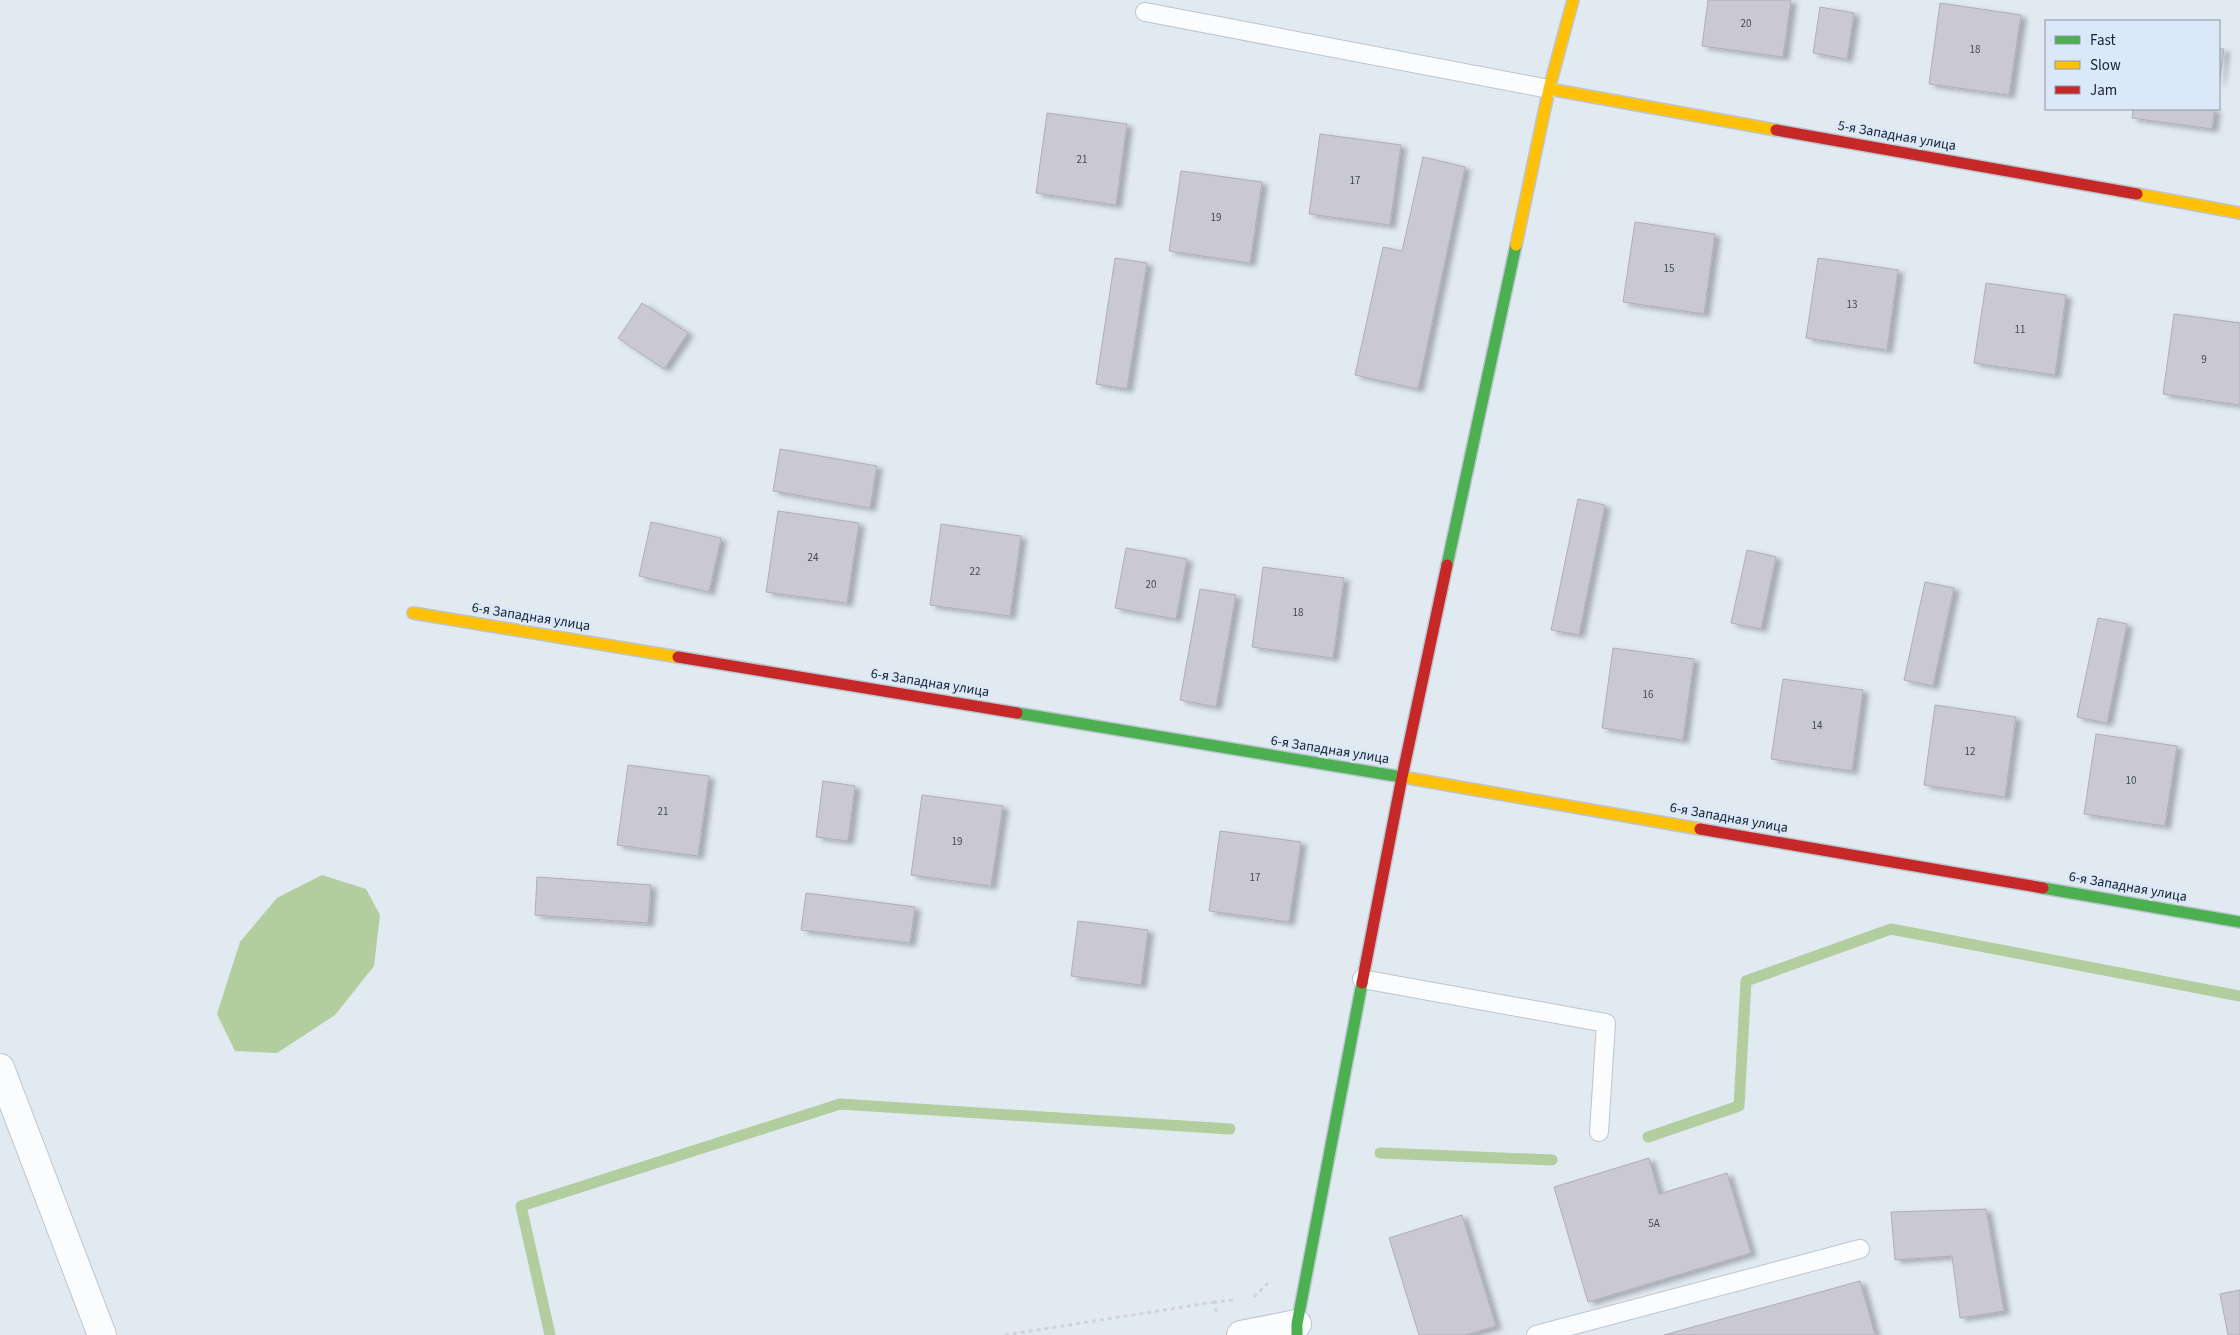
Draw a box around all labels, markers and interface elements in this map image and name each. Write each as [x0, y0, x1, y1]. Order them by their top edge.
house number: 20 [1741, 16, 1751, 31]
legend [2045, 20, 2220, 110]
text: Fast [2090, 30, 2116, 51]
house number: 18 [1970, 42, 1981, 57]
text: Slow [2090, 55, 2121, 76]
text: Jam [2090, 80, 2117, 101]
street label: 5-я Западная улица [1836, 116, 1958, 156]
house number: 21 [1077, 152, 1087, 167]
house number: 17 [1350, 173, 1360, 188]
house number: 19 [1211, 210, 1221, 225]
house number: 15 [1664, 261, 1674, 276]
house number: 13 [1847, 297, 1857, 312]
house number: 11 [2015, 322, 2025, 337]
house number: 9 [2201, 352, 2207, 367]
house number: 24 [808, 550, 819, 565]
house number: 22 [970, 564, 980, 579]
house number: 20 [1146, 577, 1156, 592]
street label: 6-я Западная улица [470, 598, 592, 636]
house number: 18 [1293, 605, 1304, 620]
street label: 6-я Западная улица [869, 664, 991, 702]
house number: 16 [1643, 687, 1654, 702]
house number: 14 [1812, 718, 1823, 733]
street label: 6-я Западная улица [1269, 731, 1391, 769]
house number: 12 [1965, 744, 1975, 759]
house number: 10 [2126, 773, 2136, 788]
street label: 6-я Западная улица [1668, 798, 1790, 838]
house number: 21 [658, 804, 668, 819]
house number: 19 [952, 834, 962, 849]
street label: 6-я Западная улица [2067, 867, 2189, 907]
house number: 17 [1250, 870, 1260, 885]
house number: 5А [1648, 1216, 1660, 1231]

